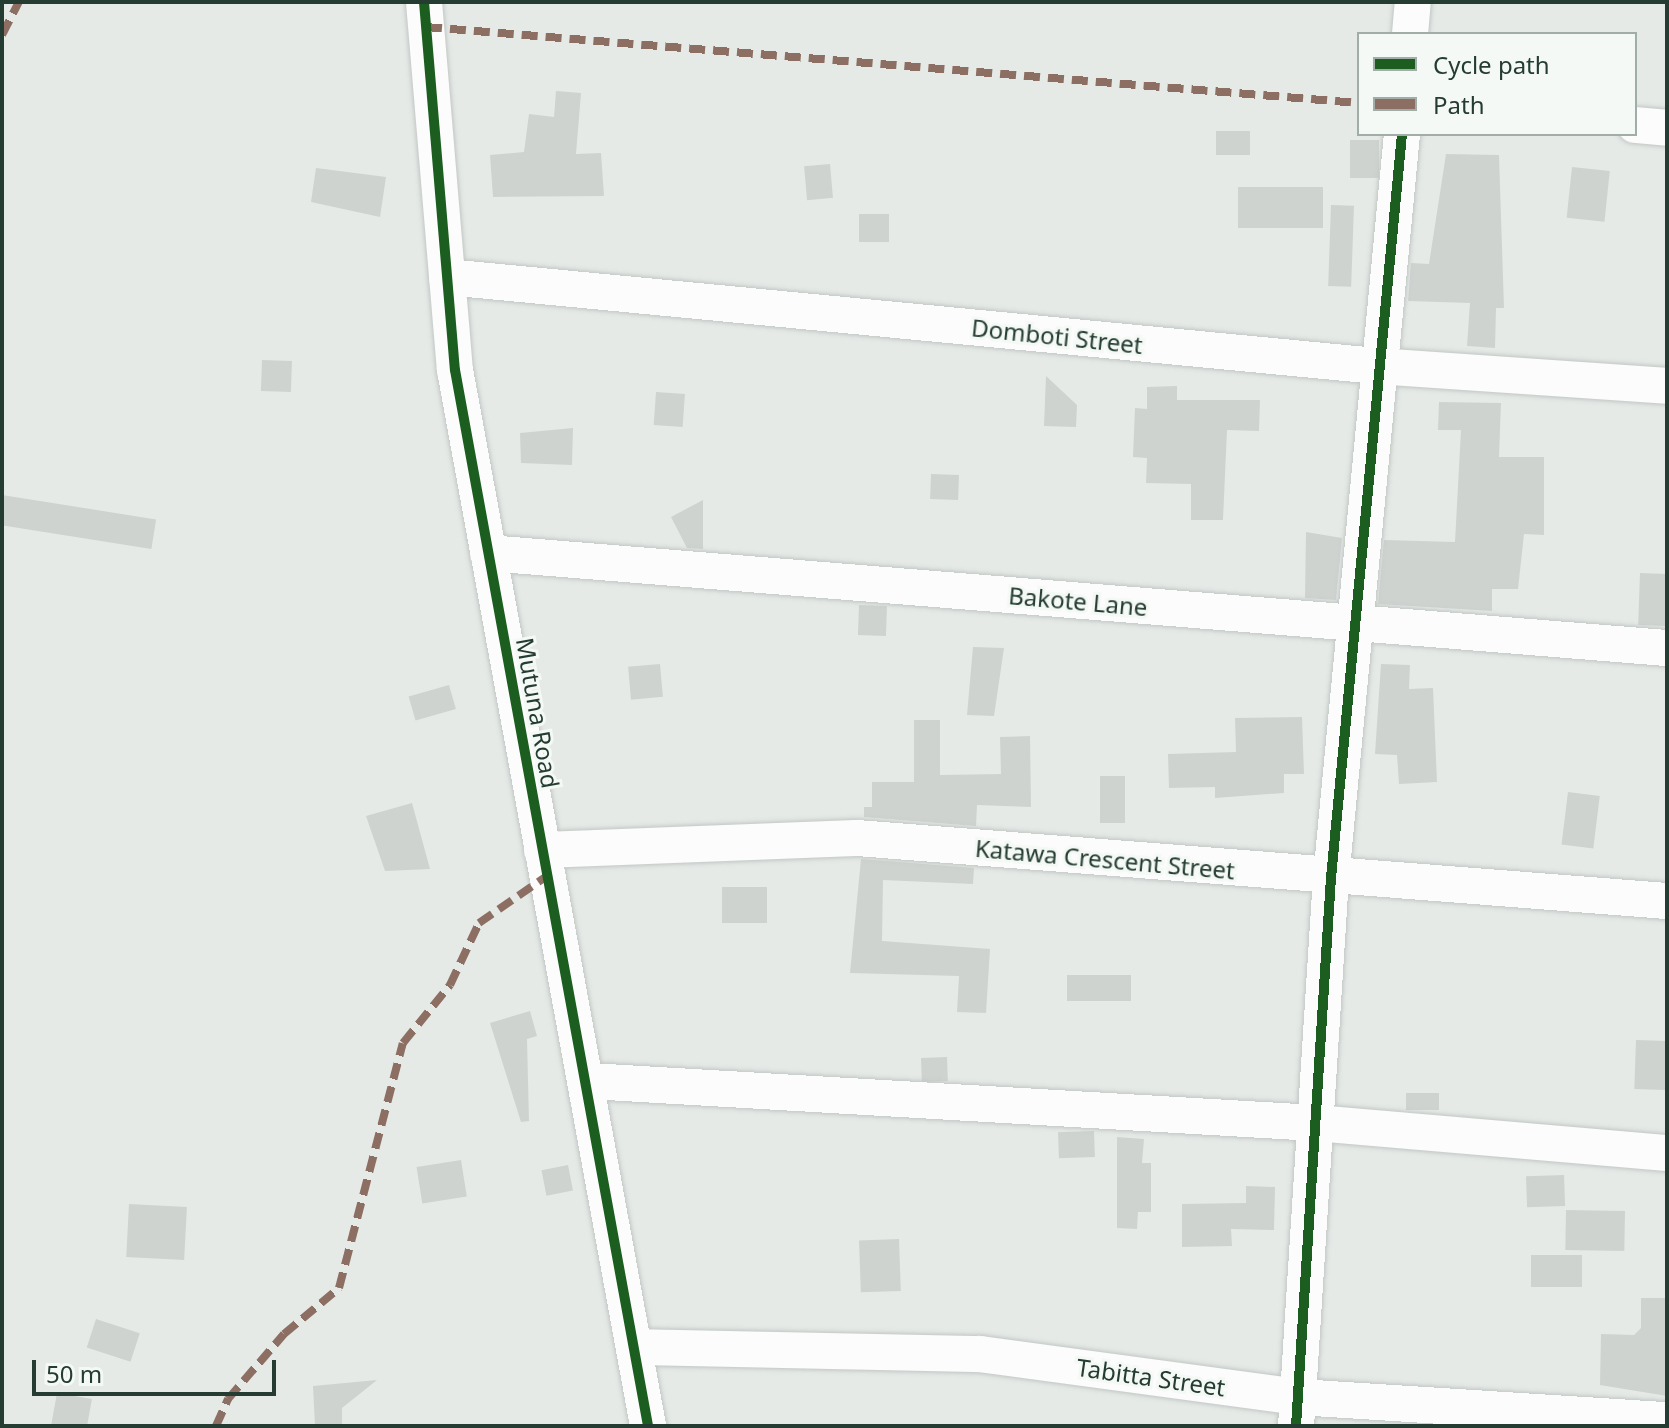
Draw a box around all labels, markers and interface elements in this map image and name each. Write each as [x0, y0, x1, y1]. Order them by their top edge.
legend [1357, 32, 1637, 136]
text: Cycle path [1433, 48, 1550, 81]
text: Path [1433, 88, 1484, 121]
street label: Domboti Street [970, 313, 1144, 359]
street label: Bakote Lane [1007, 581, 1149, 621]
street label: Mutuna Road [511, 636, 565, 790]
street label: Katawa Crescent Street [974, 833, 1236, 885]
scale bar [36, 1344, 280, 1394]
street label: Tabitta Street [1075, 1352, 1227, 1402]
text: 50 m [46, 1357, 102, 1390]

